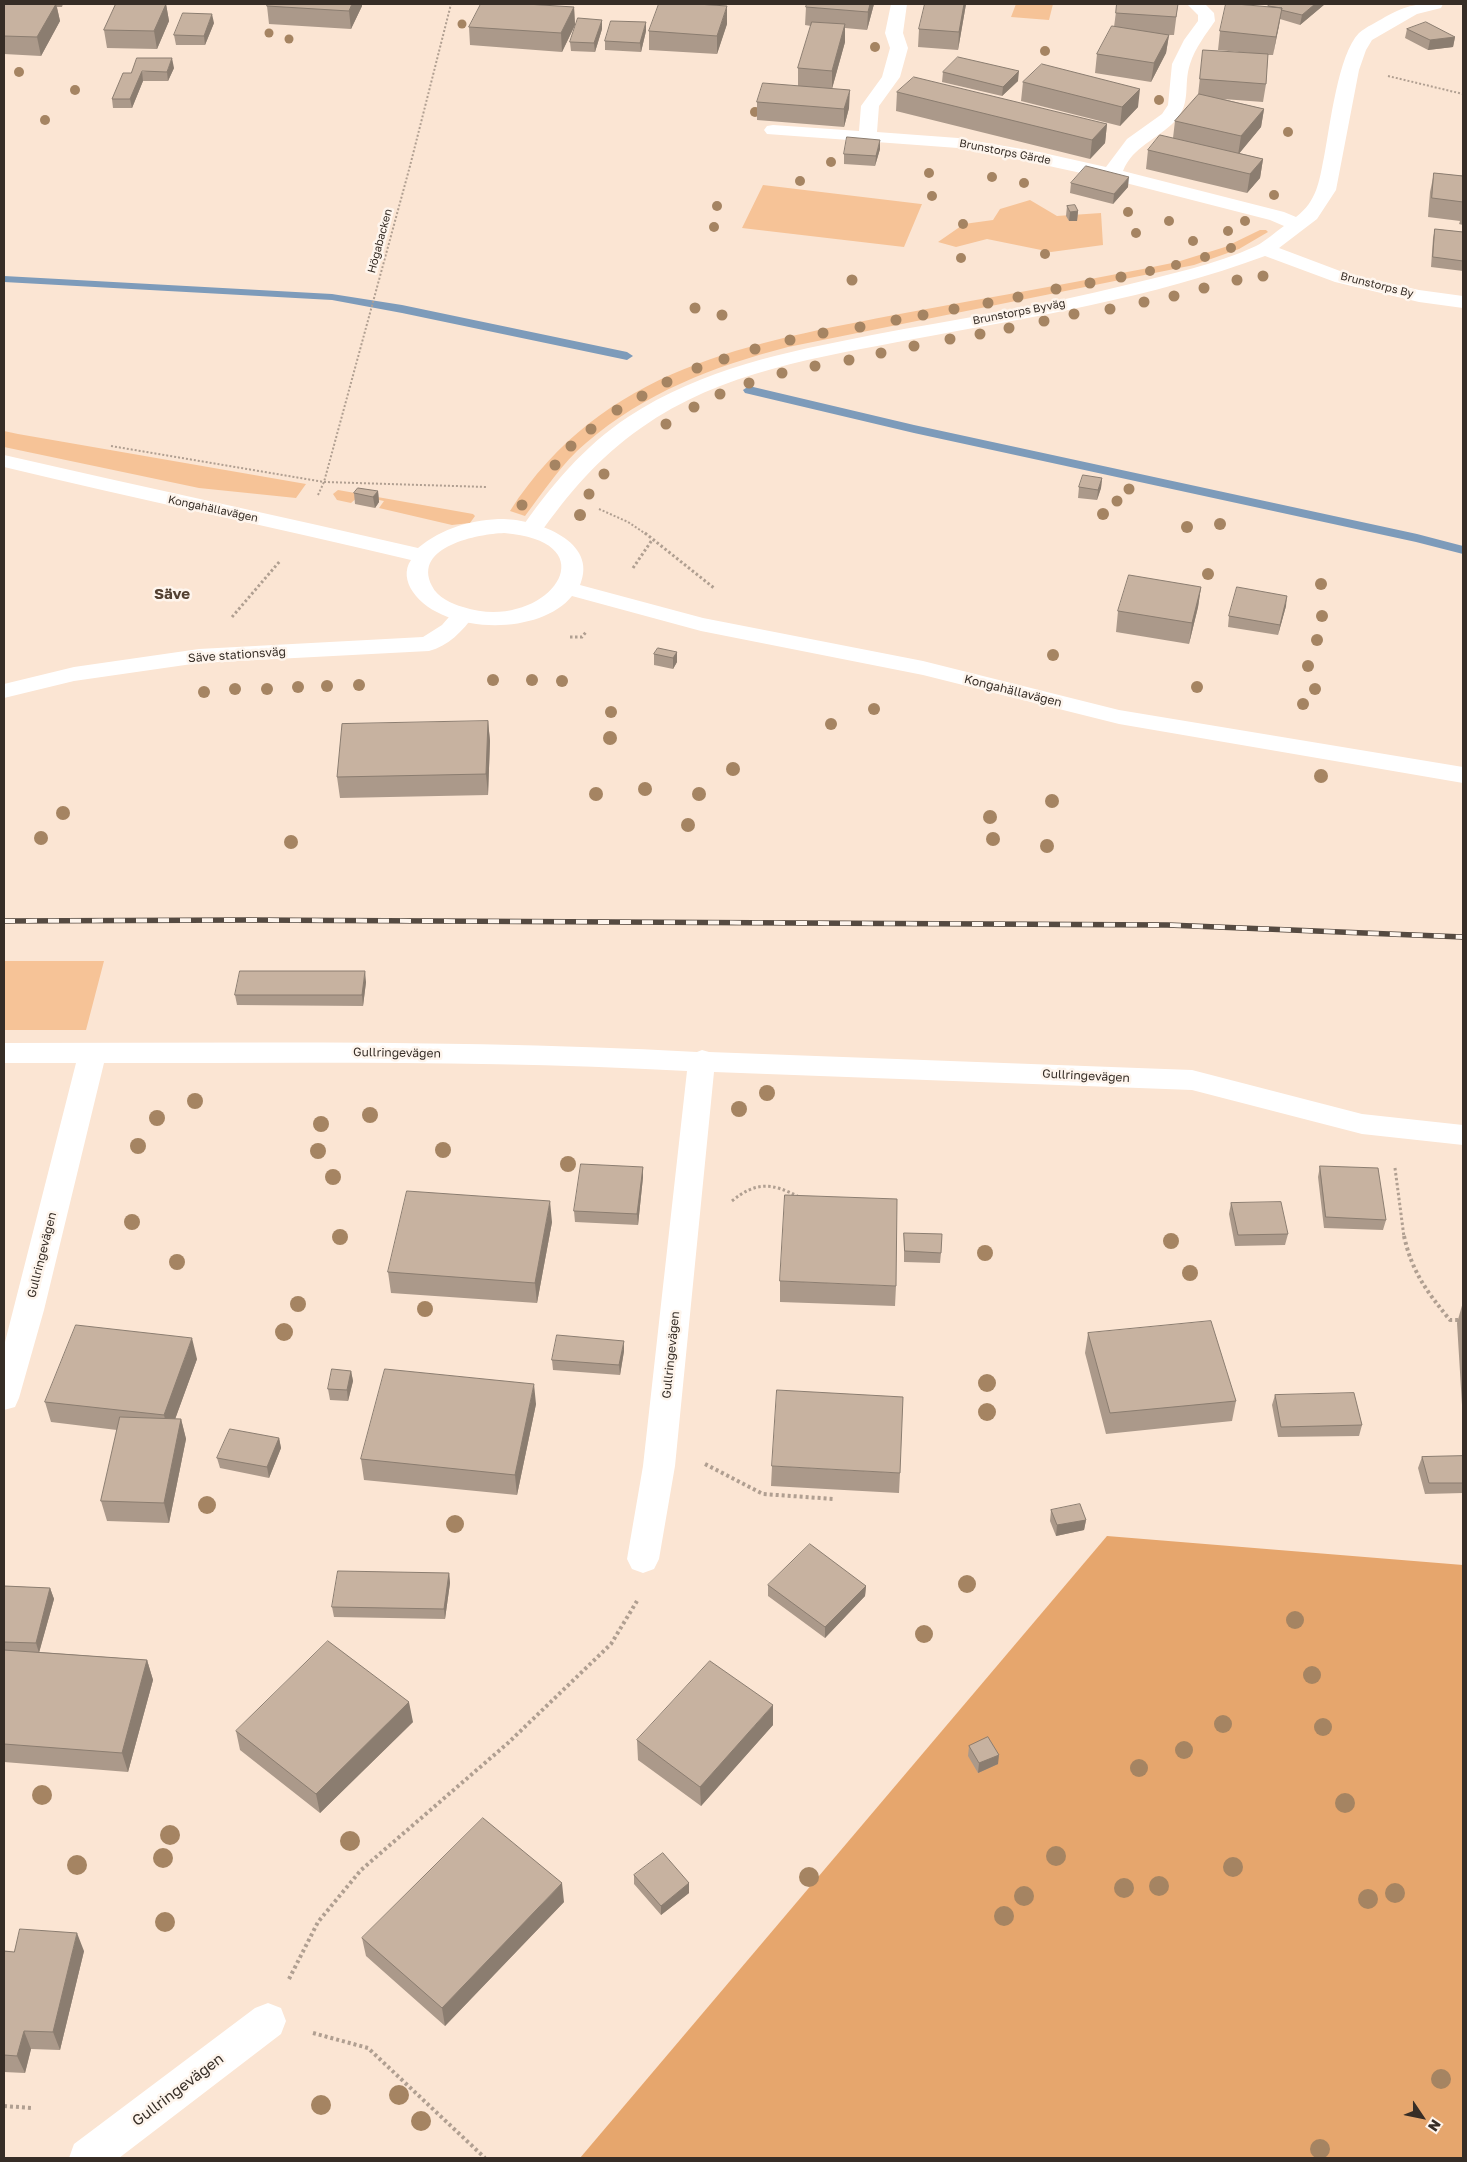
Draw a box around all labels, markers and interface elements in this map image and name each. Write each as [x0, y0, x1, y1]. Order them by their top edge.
street label: Brunstorps Gärde [958, 137, 1052, 167]
street label: Högabacken [365, 207, 395, 275]
street label: Brunstorps By [1339, 270, 1415, 300]
street label: Brunstorps Byväg [971, 297, 1067, 327]
street label: Kongahällavägen [167, 493, 259, 525]
district label: Säve [154, 585, 190, 603]
street label: Säve stationsväg [188, 644, 286, 666]
street label: Kongahällavägen [963, 672, 1063, 710]
street label: Gullringevägen [353, 1045, 441, 1061]
street label: Gullringevägen [1042, 1067, 1130, 1085]
street label: Gullringevägen [24, 1211, 60, 1299]
street label: Gullringevägen [659, 1311, 683, 1399]
street label: Gullringevägen [129, 2050, 227, 2130]
north arrow [1397, 2092, 1447, 2142]
text: N [1425, 2116, 1445, 2135]

